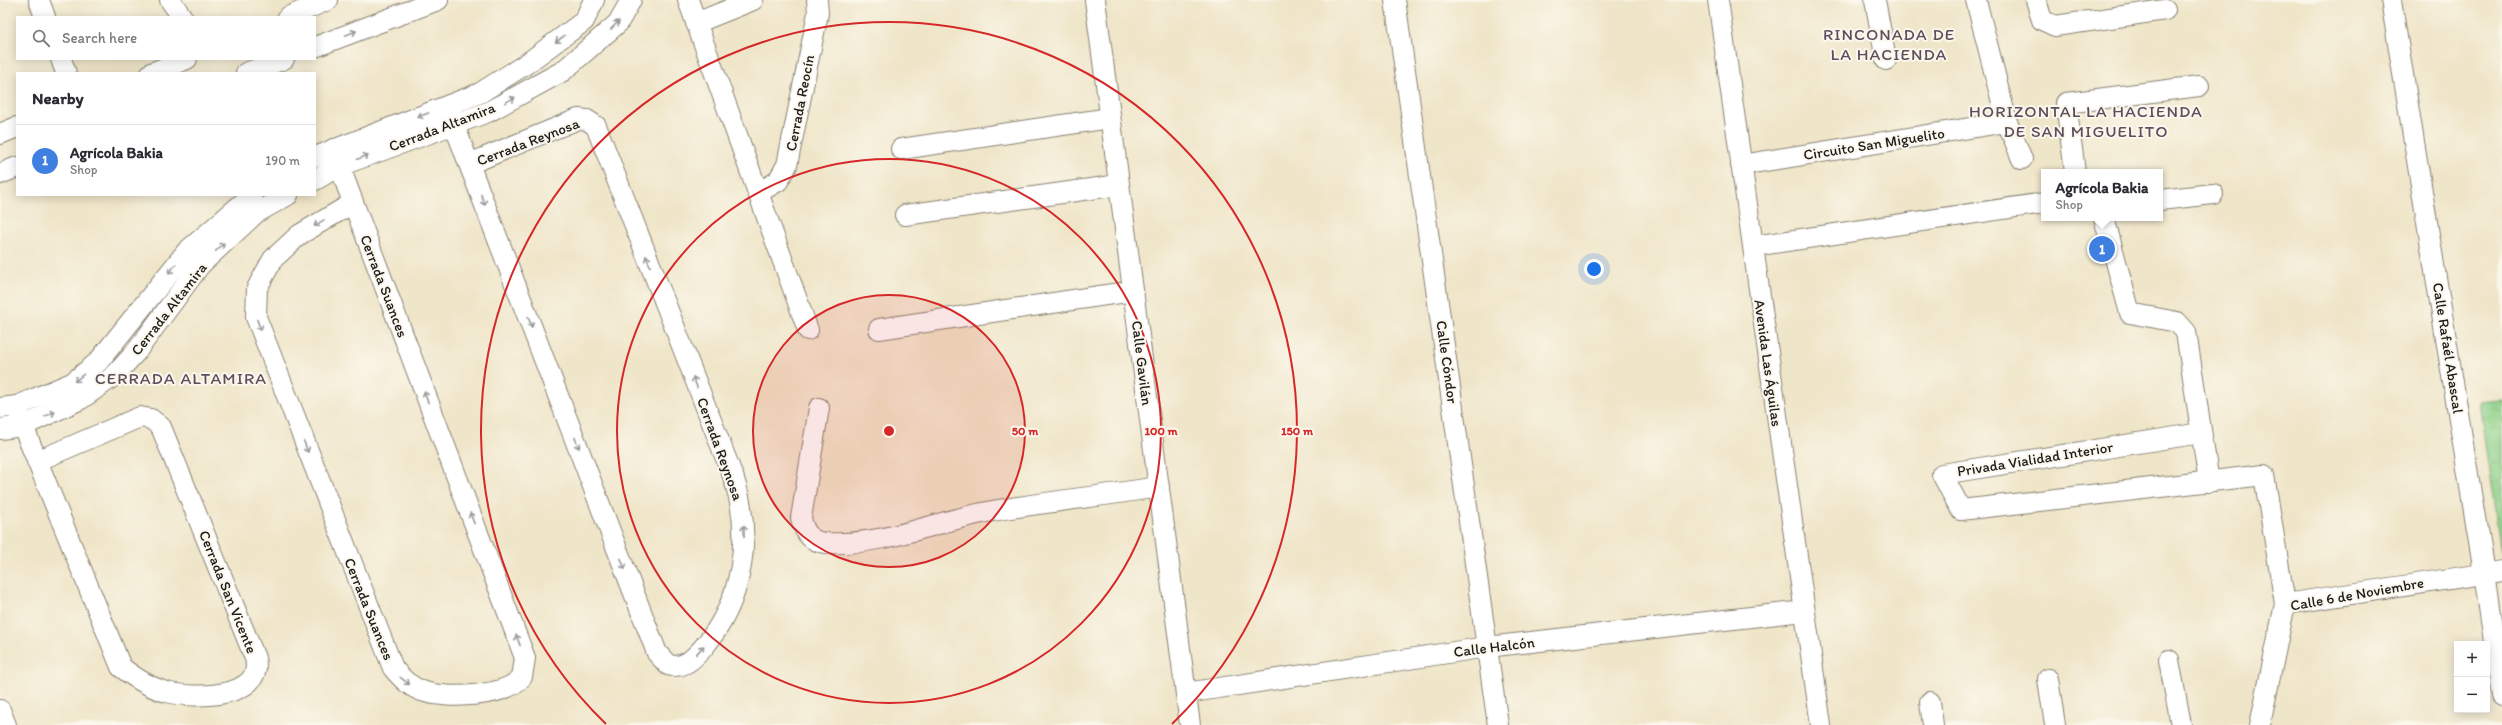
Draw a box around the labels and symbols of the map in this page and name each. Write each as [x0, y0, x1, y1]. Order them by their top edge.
one-way arrow [610, 20, 620, 30]
district label: RINCONADA DE LA HACIENDA [1823, 24, 1955, 64]
one-way arrow [345, 29, 357, 37]
one-way arrow [555, 34, 566, 43]
street label: Cerrada Reocín [782, 53, 818, 153]
one-way arrow [504, 95, 516, 103]
street label: Cerrada Altamira [386, 98, 498, 156]
district label: HORIZONTAL LA HACIENDA DE SAN MIGUELITO [1969, 101, 2203, 141]
one-way arrow [416, 112, 429, 119]
street label: Cerrada Reynosa [474, 114, 582, 170]
street label: Circuito San Miguelito [1802, 124, 1946, 164]
one-way arrow [356, 153, 368, 161]
one-way arrow [480, 194, 488, 206]
one-way arrow [313, 219, 325, 227]
street label: Cerrada Suances [356, 232, 412, 340]
pin: 1 [2089, 234, 2115, 264]
one-way arrow [215, 242, 225, 252]
one-way arrow [644, 255, 652, 267]
street label: Cerrada Altamira [127, 259, 211, 359]
your location [1584, 259, 1604, 279]
one-way arrow [168, 264, 177, 274]
street label: Calle Rafaél Abascal [2429, 281, 2467, 416]
street label: Avenida Las Águilas [1750, 298, 1786, 428]
one-way arrow [527, 315, 535, 327]
one-way arrow [256, 319, 264, 331]
street label: Calle Cóndor [1432, 319, 1462, 405]
street label: Calle Gavilán [1128, 320, 1156, 406]
district label: CERRADA ALTAMIRA [95, 368, 267, 388]
one-way arrow [73, 373, 84, 382]
one-way arrow [691, 376, 699, 388]
one-way arrow [422, 391, 430, 403]
street label: Cerrada Reynosa [693, 395, 747, 503]
one-way arrow [44, 410, 56, 417]
centre of rings [882, 424, 896, 438]
text: 50 m [1012, 424, 1039, 438]
text: 100 m [1144, 424, 1178, 438]
text: 150 m [1281, 424, 1314, 438]
one-way arrow [573, 437, 581, 449]
street label: Privada Vialidad Interior [1956, 438, 2114, 480]
one-way arrow [302, 440, 310, 452]
one-way arrow [468, 513, 476, 525]
one-way arrow [740, 525, 748, 538]
street label: Cerrada San Vicente [195, 528, 261, 656]
street label: Cerrada Suances [340, 555, 398, 663]
one-way arrow [620, 558, 628, 570]
street label: Calle 6 de Noviembre [2289, 573, 2425, 615]
street label: Calle Halcón [1452, 633, 1536, 661]
one-way arrow [514, 634, 522, 646]
one-way arrow [696, 645, 705, 655]
one-way arrow [400, 677, 411, 685]

